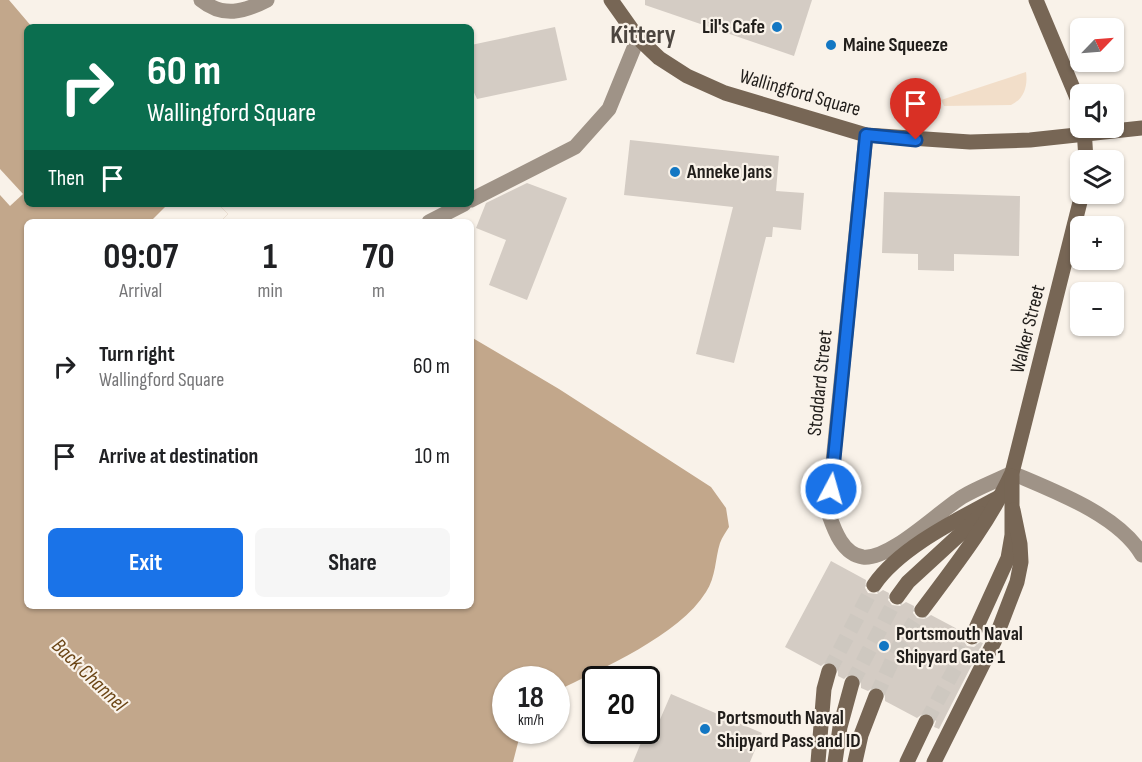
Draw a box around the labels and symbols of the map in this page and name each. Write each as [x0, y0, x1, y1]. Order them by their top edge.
place label: Lil's Cafe [702, 15, 765, 39]
north arrow [1070, 18, 1124, 72]
district label: Kittery [610, 20, 676, 51]
marker: Lil's Cafe [770, 20, 784, 34]
place label: Maine Squeeze [843, 33, 948, 57]
marker: Maine Squeeze [824, 38, 838, 52]
street label: Wallingford Square [736, 64, 864, 122]
pin [890, 78, 941, 140]
place label: Anneke Jans [686, 160, 772, 184]
marker: Anneke Jans [668, 165, 682, 179]
street label: Walker Street [1005, 282, 1051, 376]
street label: Stoddard Street [803, 329, 837, 437]
position arrow [799, 457, 863, 521]
place label: Portsmouth Naval Shipyard Gate 1 [896, 622, 1023, 669]
water label: Back Channel [47, 633, 132, 717]
marker: Portsmouth Naval Shipyard Gate 1 [877, 639, 891, 653]
speed limit sign: 20 [582, 666, 660, 744]
place label: Portsmouth Naval Shipyard Pass and ID [717, 706, 861, 753]
marker: Portsmouth Naval Shipyard Pass and ID [698, 722, 712, 736]

